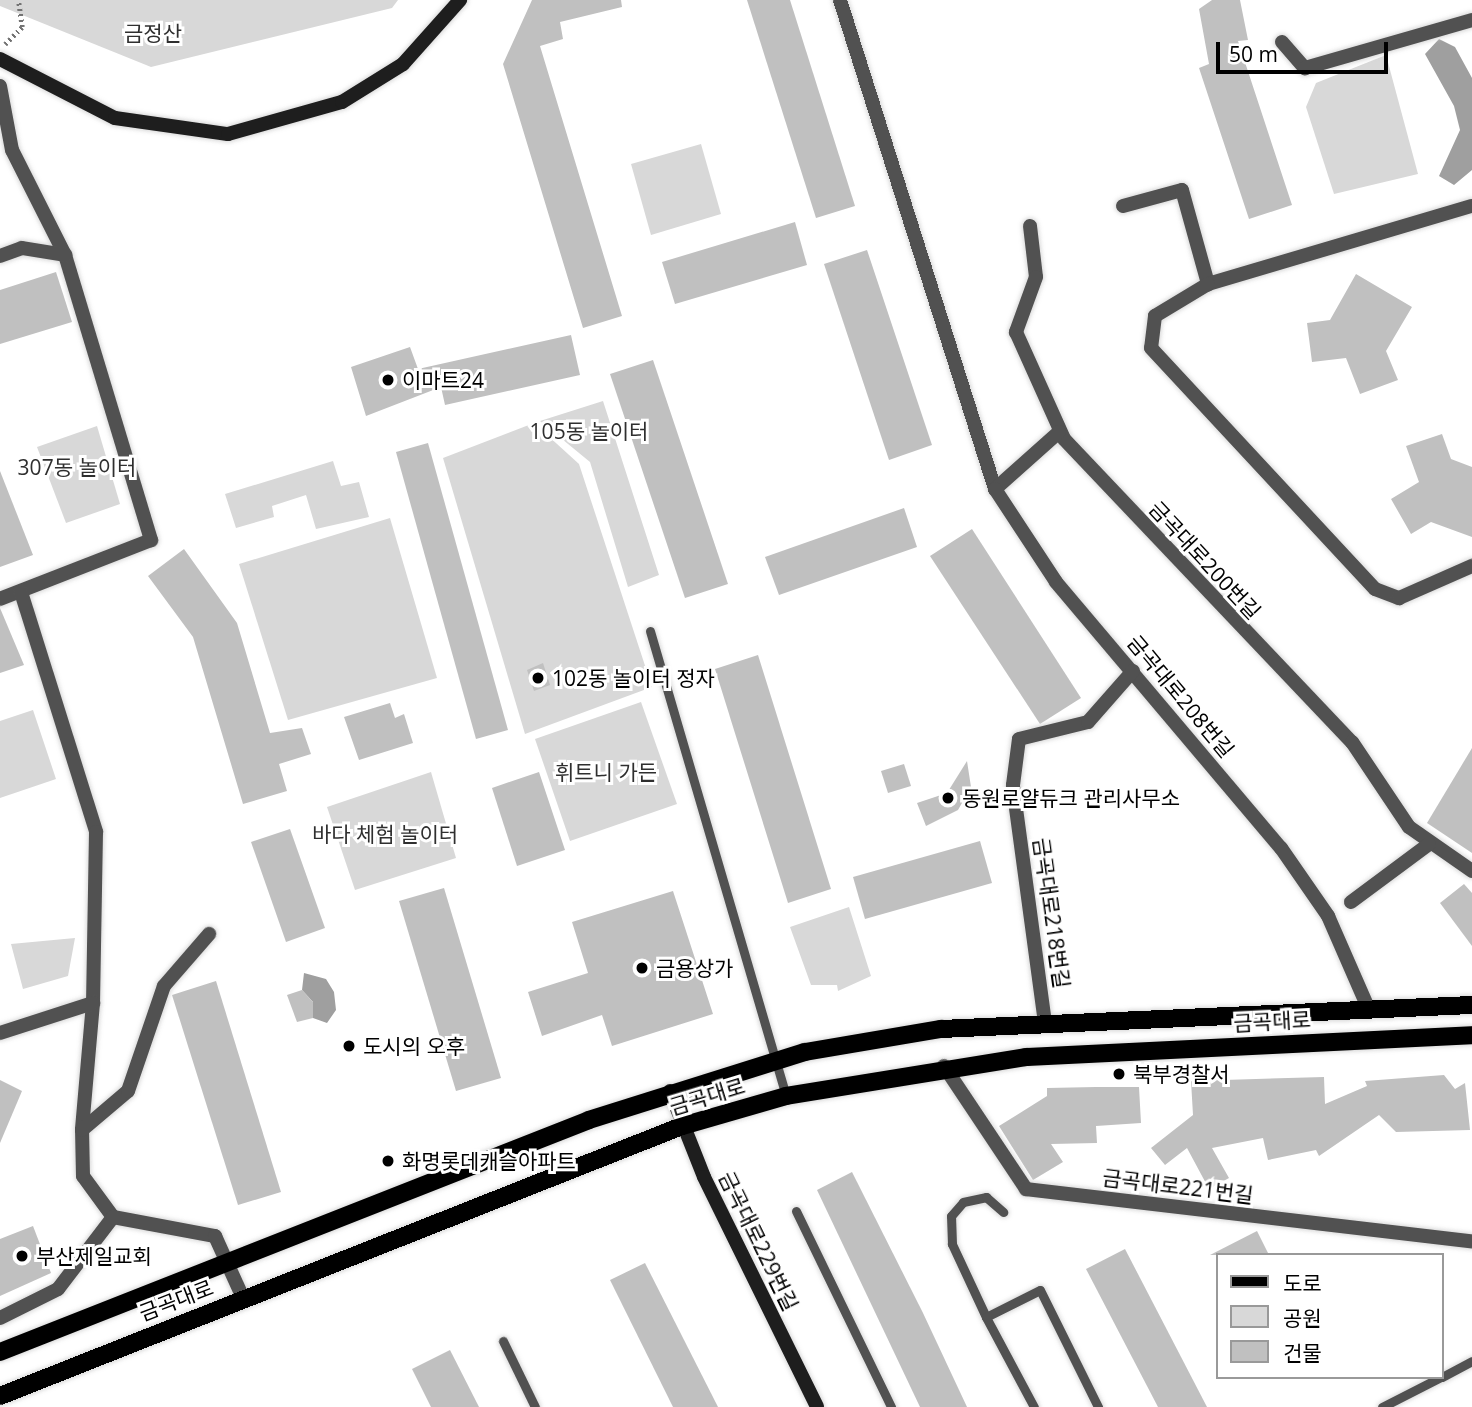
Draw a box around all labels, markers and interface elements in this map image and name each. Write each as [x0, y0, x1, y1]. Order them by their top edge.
park label: 금정산 [124, 20, 182, 46]
scale bar [1220, 28, 1392, 72]
text: 50 m [1229, 40, 1278, 68]
place label: 이마트24 [402, 367, 484, 393]
marker: 이마트24 [380, 372, 396, 388]
park label: 105동 놀이터 [530, 418, 648, 444]
park label: 307동 놀이터 [18, 454, 136, 480]
street label: 금곡대로200번길 [1144, 496, 1266, 624]
street label: 금곡대로208번길 [1123, 630, 1239, 762]
place label: 102동 놀이터 정자 [552, 665, 715, 691]
marker: 102동 놀이터 정자 [530, 670, 546, 686]
park label: 휘트니 가든 [555, 759, 657, 785]
place label: 동원로얄듀크 관리사무소 [962, 785, 1180, 811]
marker: 동원로얄듀크 관리사무소 [940, 790, 956, 806]
park label: 바다 체험 놀이터 [312, 821, 458, 847]
street label: 금곡대로218번길 [1029, 836, 1075, 990]
place label: 금용상가 [656, 955, 733, 981]
marker: 금용상가 [634, 960, 650, 976]
street label: 금곡대로 [1233, 1006, 1311, 1036]
place label: 도시의 오후 [363, 1033, 465, 1059]
marker: 도시의 오후 [341, 1038, 357, 1054]
place label: 북부경찰서 [1133, 1061, 1230, 1087]
marker: 북부경찰서 [1111, 1066, 1127, 1082]
street label: 금곡대로 [666, 1073, 748, 1119]
place label: 화명롯데캐슬아파트 [402, 1148, 576, 1174]
marker: 화명롯데캐슬아파트 [380, 1153, 396, 1169]
street label: 금곡대로221번길 [1101, 1164, 1255, 1208]
street label: 금곡대로229번길 [714, 1167, 804, 1315]
place label: 부산제일교회 [36, 1243, 152, 1269]
marker: 부산제일교회 [14, 1248, 30, 1264]
legend [1216, 1253, 1444, 1379]
text: 도로 [1283, 1269, 1322, 1297]
street label: 금곡대로 [135, 1274, 217, 1326]
text: 공원 [1283, 1304, 1322, 1332]
text: 건물 [1283, 1339, 1322, 1367]

